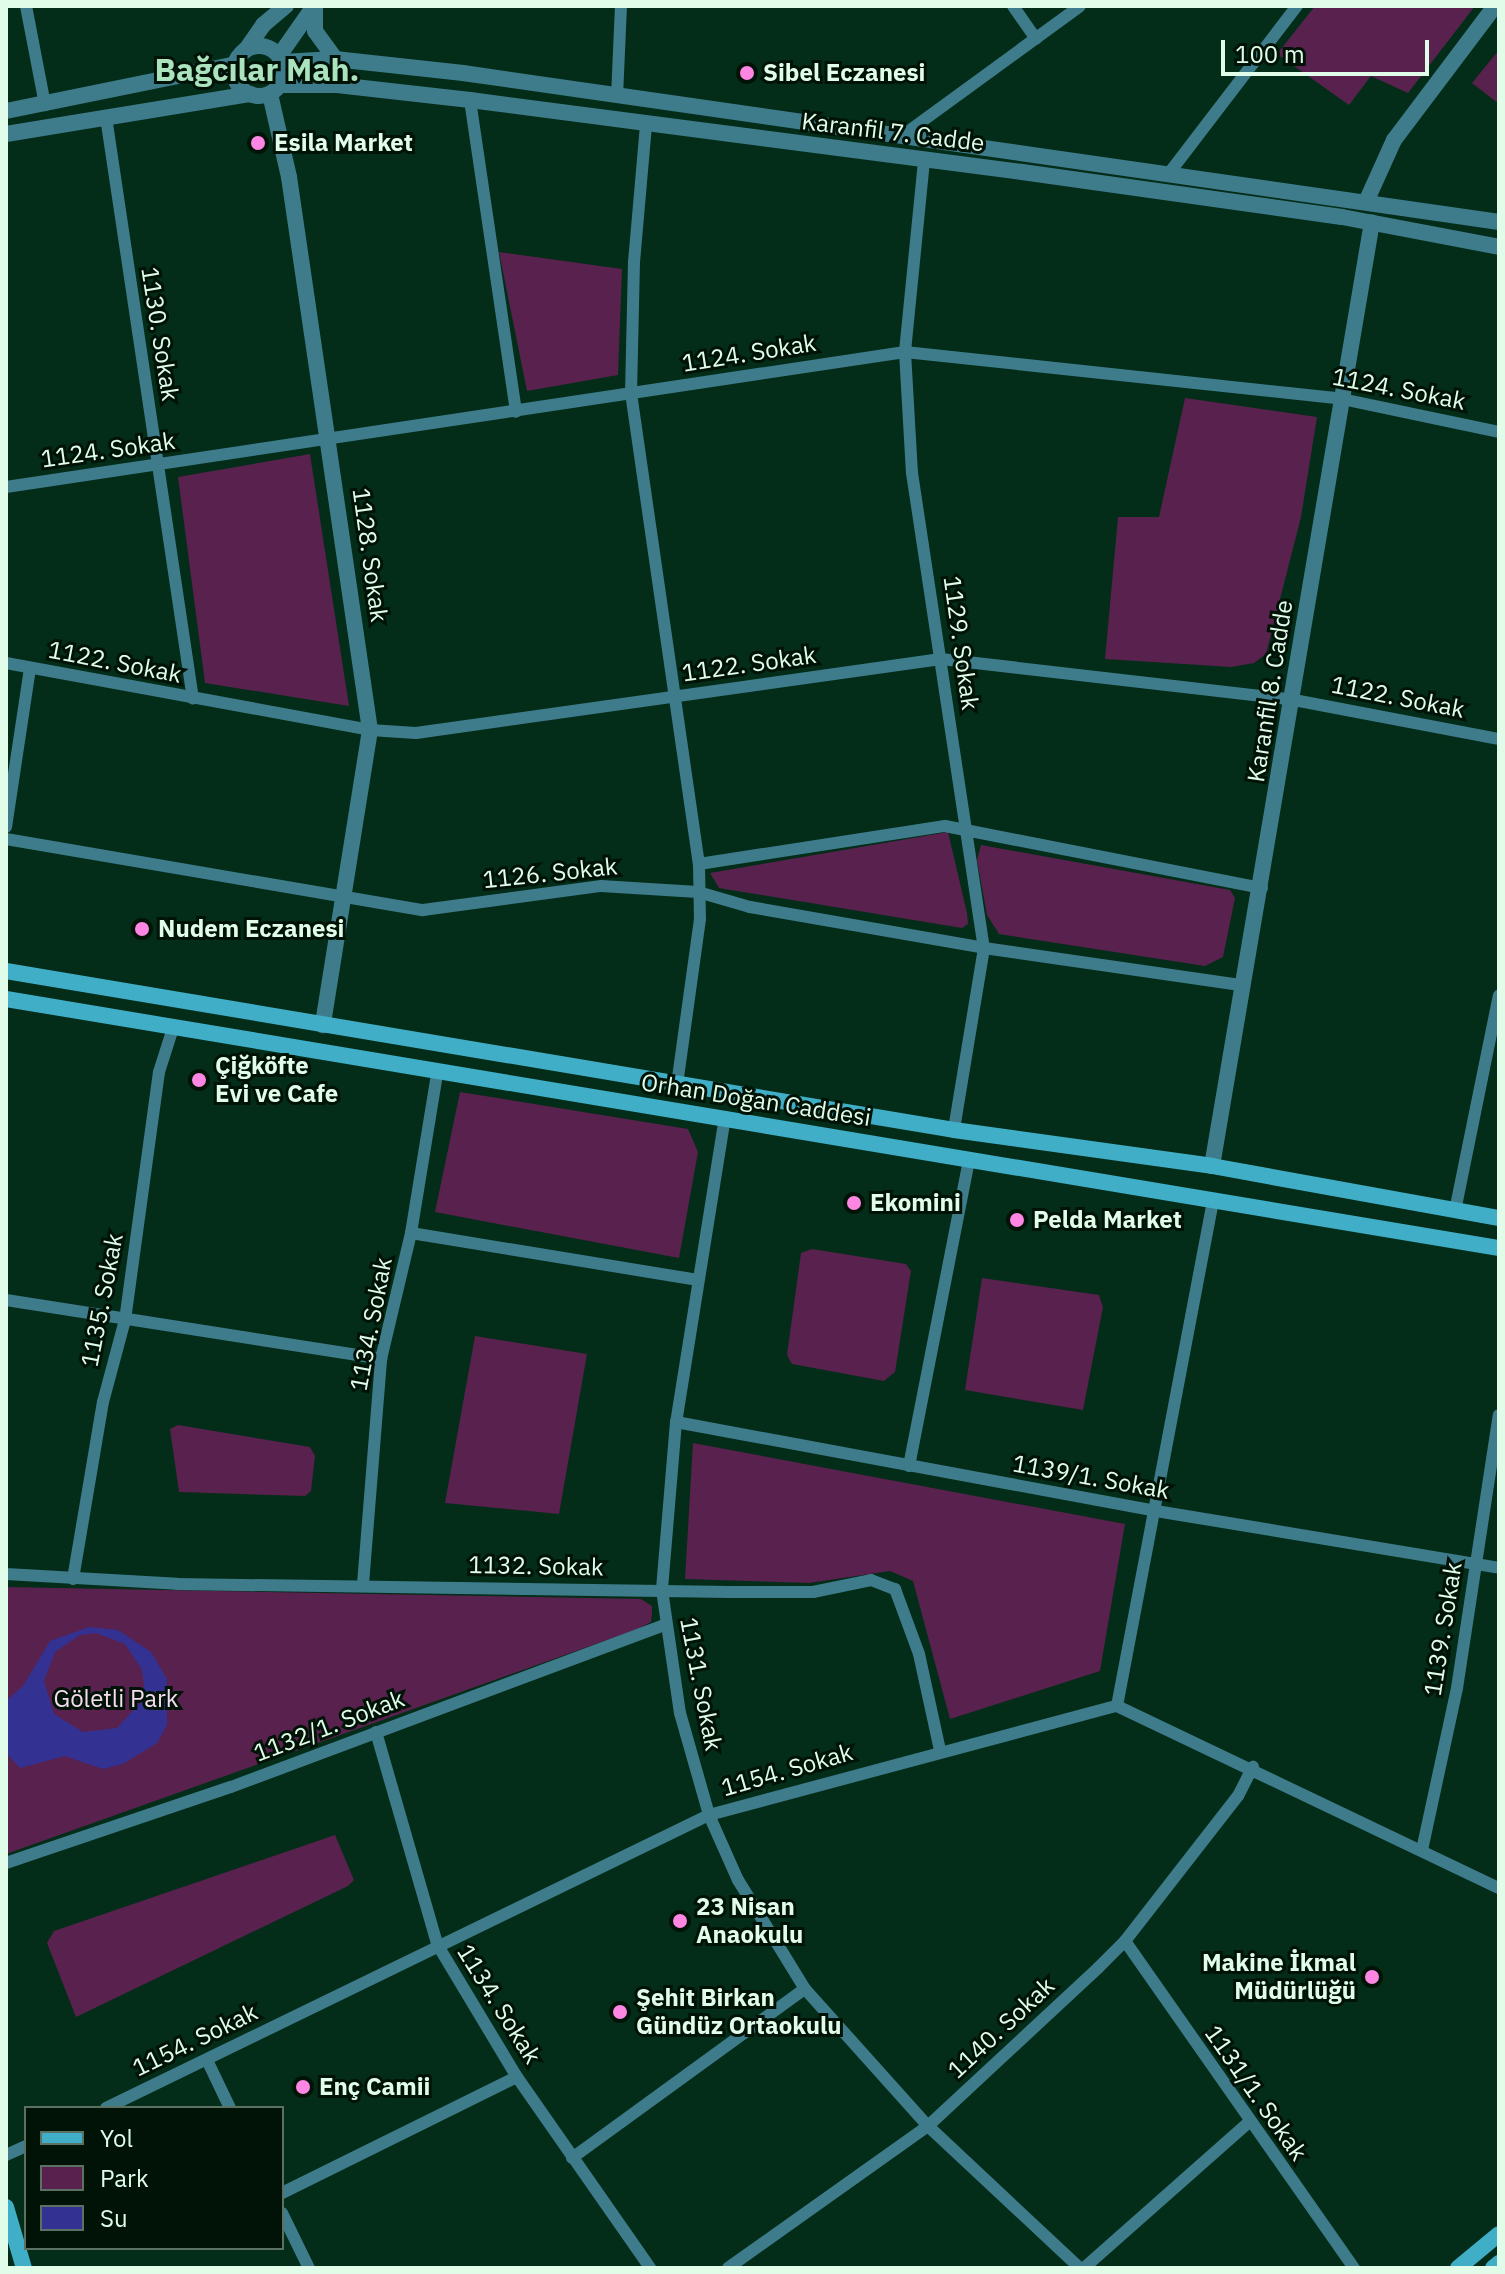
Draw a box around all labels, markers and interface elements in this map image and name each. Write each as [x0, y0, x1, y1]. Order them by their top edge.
scale bar [1225, 24, 1433, 74]
text: 100 m [1235, 38, 1305, 70]
district label: Bağcılar Mah. [155, 50, 359, 88]
place label: Sibel Eczanesi [763, 59, 925, 87]
marker: Sibel Eczanesi [738, 64, 756, 82]
street label: Karanfil 7. Cadde [800, 106, 986, 158]
place label: Esila Market [274, 129, 413, 157]
marker: Esila Market [249, 134, 267, 152]
street label: 1130. Sokak [135, 265, 185, 403]
street label: 1124. Sokak [680, 328, 818, 378]
street label: 1124. Sokak [1330, 362, 1468, 416]
street label: 1124. Sokak [39, 426, 177, 474]
street label: 1128. Sokak [346, 486, 394, 624]
street label: 1129. Sokak [937, 574, 985, 712]
street label: Karanfil 8. Cadde [1241, 598, 1299, 784]
street label: 1122. Sokak [46, 635, 184, 689]
street label: 1122. Sokak [680, 640, 818, 688]
street label: 1122. Sokak [1329, 670, 1467, 724]
street label: 1126. Sokak [481, 852, 619, 894]
place label: Nudem Eczanesi [158, 915, 344, 943]
marker: Nudem Eczanesi [133, 920, 151, 938]
place label: Çiğköfte Evi ve Cafe [215, 1052, 338, 1108]
street label: Orhan Doğan Caddesi [639, 1068, 873, 1132]
marker: Çiğköfte Evi ve Cafe [190, 1071, 208, 1089]
place label: Ekomini [870, 1189, 961, 1217]
marker: Ekomini [845, 1194, 863, 1212]
place label: Pelda Market [1033, 1206, 1182, 1234]
marker: Pelda Market [1008, 1211, 1026, 1229]
street label: 1135. Sokak [75, 1231, 129, 1369]
street label: 1134. Sokak [344, 1255, 398, 1393]
street label: 1139/1. Sokak [1010, 1449, 1172, 1505]
street label: 1132. Sokak [468, 1550, 604, 1582]
street label: 1139. Sokak [1418, 1560, 1468, 1698]
street label: 1131. Sokak [674, 1615, 728, 1753]
street label: 1132/1. Sokak [250, 1684, 408, 1768]
park label: Göletli Park [53, 1685, 179, 1713]
street label: 1154. Sokak [718, 1738, 856, 1802]
place label: 23 Nisan Anaokulu [696, 1893, 803, 1949]
marker: 23 Nisan Anaokulu [671, 1912, 689, 1930]
street label: 1134. Sokak [451, 1939, 547, 2069]
place label: Makine İkmal Müdürlüğü [1202, 1949, 1356, 2005]
marker: Makine İkmal Müdürlüğü [1363, 1968, 1381, 1986]
street label: 1140. Sokak [942, 1971, 1060, 2085]
place label: Şehit Birkan Gündüz Ortaokulu [636, 1984, 842, 2040]
street label: 1154. Sokak [128, 1997, 262, 2083]
marker: Şehit Birkan Gündüz Ortaokulu [611, 2003, 629, 2021]
street label: 1131/1. Sokak [1199, 2020, 1313, 2166]
place label: Enç Camii [319, 2073, 430, 2101]
marker: Enç Camii [294, 2078, 312, 2096]
legend [24, 2106, 284, 2250]
text: Yol [100, 2122, 133, 2154]
text: Park [100, 2162, 149, 2194]
text: Su [100, 2202, 128, 2234]

